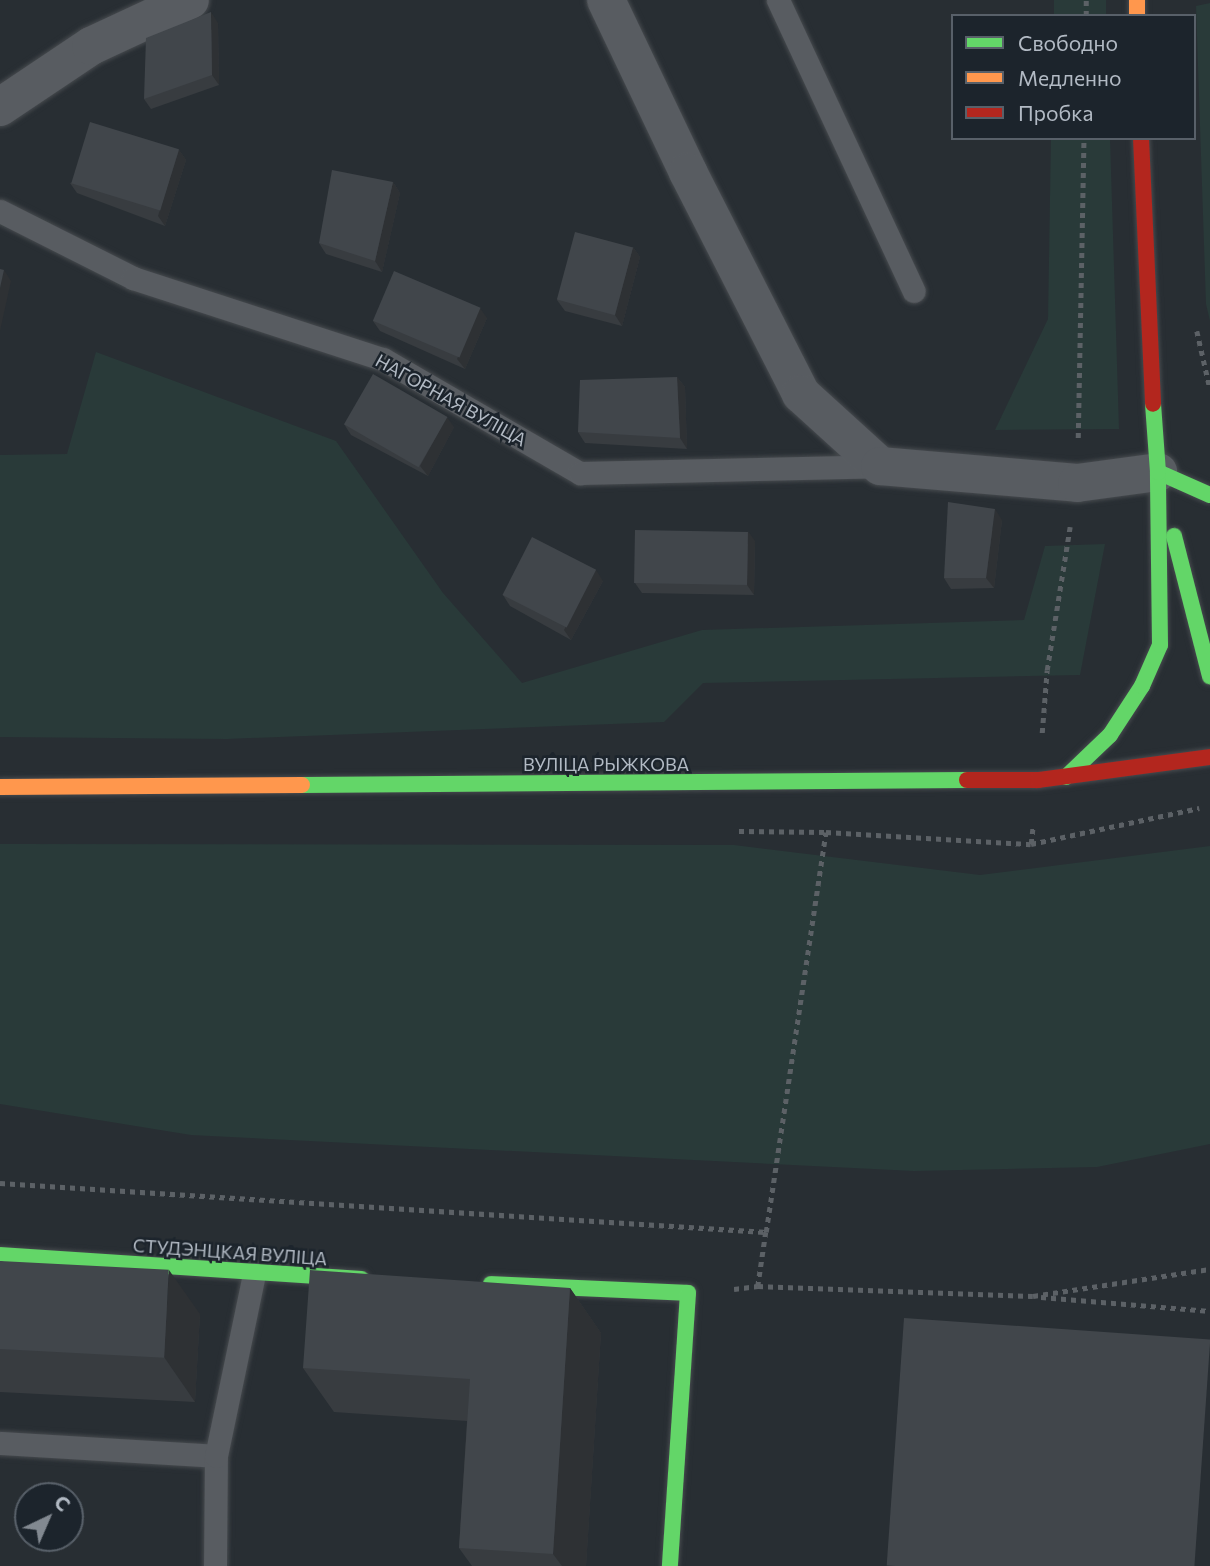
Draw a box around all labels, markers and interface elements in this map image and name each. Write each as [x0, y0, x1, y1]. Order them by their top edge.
legend [951, 14, 1196, 140]
text: Свободно [1018, 30, 1118, 55]
text: Медленно [1018, 65, 1122, 90]
text: Пробка [1018, 100, 1093, 125]
street label: НАГОРНАЯ ВУЛІЦА [372, 349, 530, 451]
street label: ВУЛІЦА РЫЖКОВА [523, 753, 689, 775]
street label: СТУДЭНЦКАЯ ВУЛІЦА [132, 1234, 328, 1270]
north arrow [14, 1482, 84, 1552]
text: С [50, 1490, 75, 1516]

